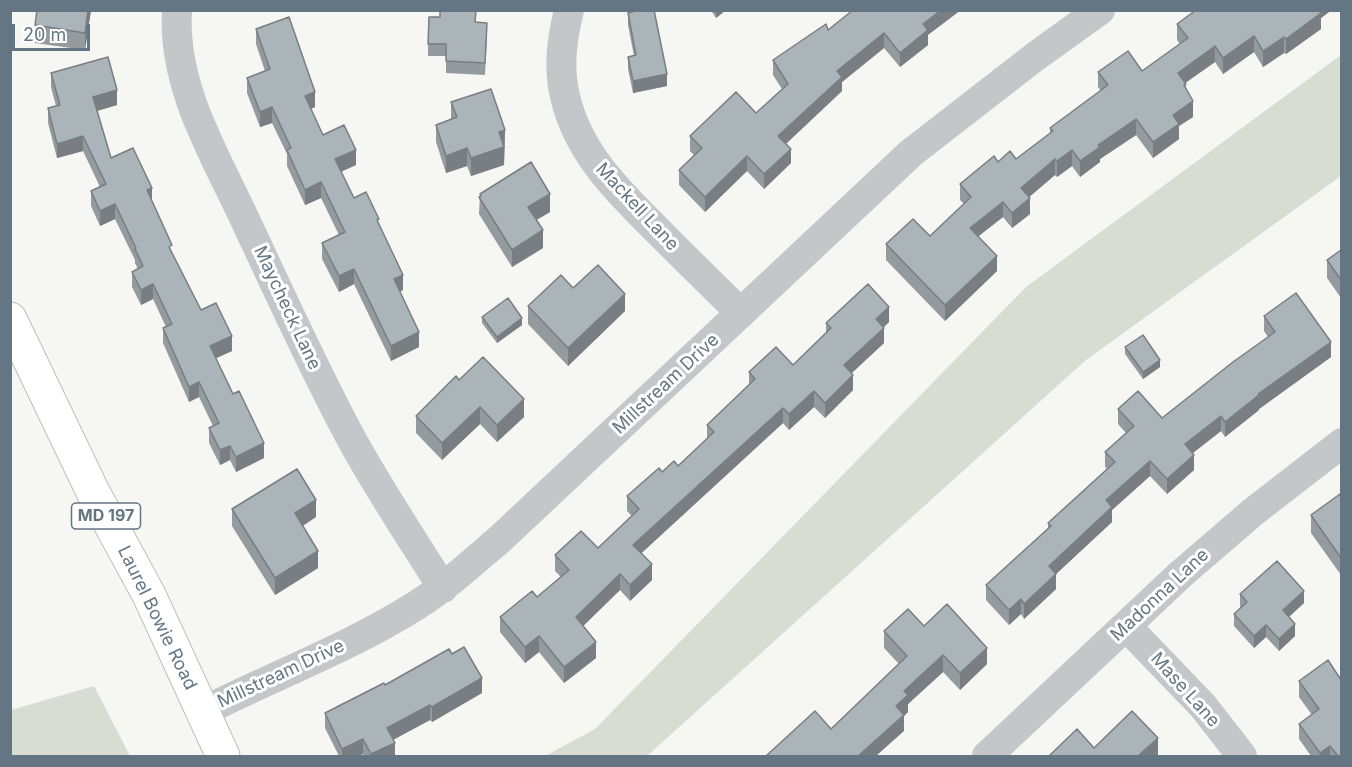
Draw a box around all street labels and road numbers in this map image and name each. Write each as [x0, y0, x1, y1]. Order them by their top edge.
street label: Mackell Lane [591, 159, 683, 255]
street label: Maycheck Lane [249, 243, 325, 373]
street label: Millstream Drive [608, 329, 724, 439]
road number: MD 197 [72, 503, 140, 529]
street label: Laurel Bowie Road [113, 542, 201, 694]
street label: Madonna Lane [1107, 544, 1213, 646]
street label: Millstream Drive [214, 635, 348, 713]
street label: Mase Lane [1146, 648, 1224, 732]

